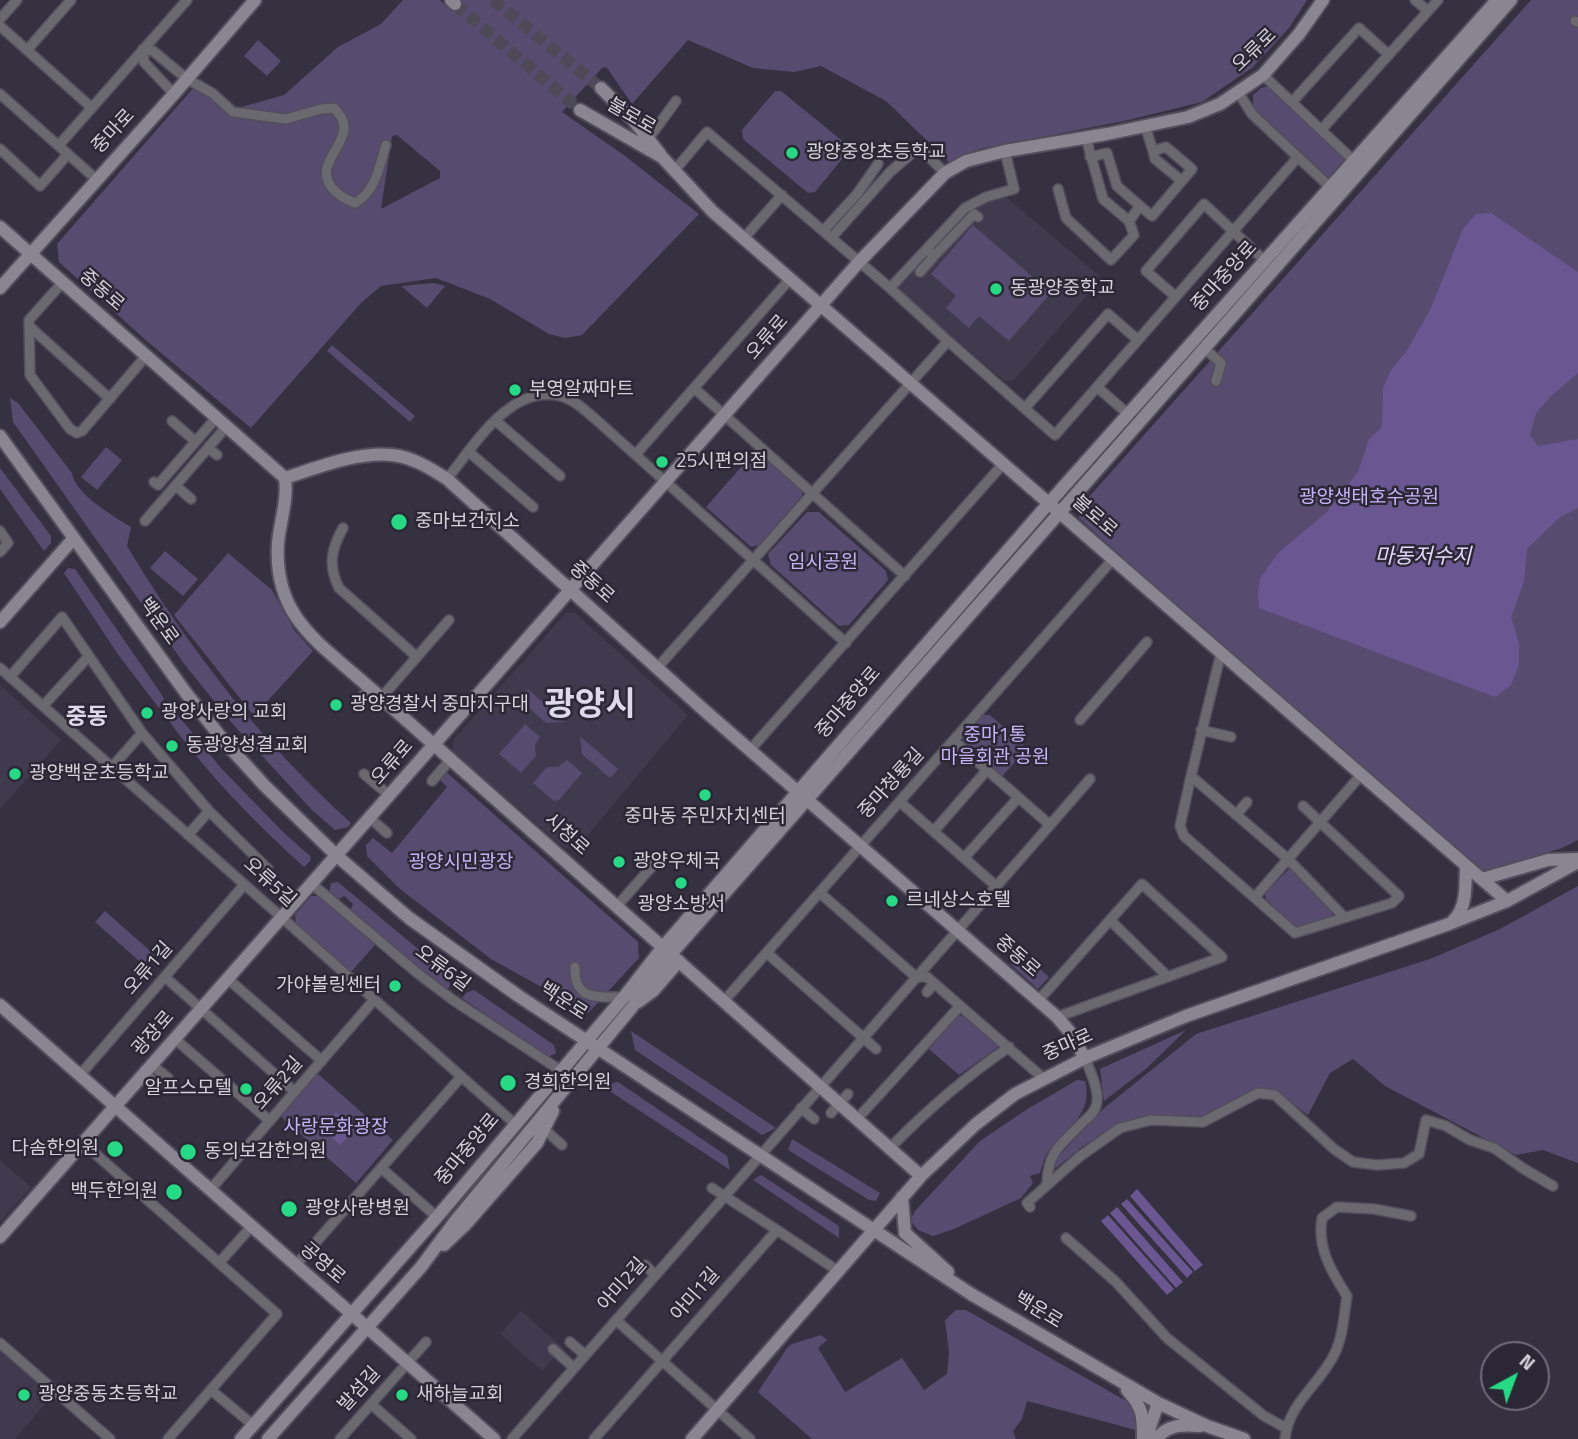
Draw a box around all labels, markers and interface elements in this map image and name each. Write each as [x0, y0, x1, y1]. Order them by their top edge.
street label: 오류로 [1228, 25, 1282, 77]
street label: 불로로 [603, 94, 659, 140]
street label: 중마로 [88, 105, 140, 159]
place label: 광양중앙초등학교 [806, 142, 946, 164]
marker: 광양중앙초등학교 [784, 145, 800, 161]
street label: 중마중앙로 [1187, 237, 1263, 317]
street label: 중동로 [74, 265, 128, 317]
place label: 동광양중학교 [1010, 278, 1115, 300]
marker: 동광양중학교 [988, 281, 1004, 297]
street label: 오류로 [742, 311, 794, 365]
place label: 부영알짜마트 [529, 379, 634, 401]
marker: 부영알짜마트 [507, 382, 523, 398]
place label: 25시편의점 [676, 451, 767, 473]
marker: 25시편의점 [654, 454, 670, 470]
park label: 광양생태호수공원 [1299, 487, 1439, 509]
street label: 불로로 [1067, 491, 1121, 543]
place label: 중마보건지소 [415, 511, 520, 533]
marker: 중마보건지소 [389, 512, 409, 532]
water label: 마동저수지 [1375, 545, 1471, 571]
park label: 임시공원 [788, 552, 858, 574]
street label: 중동로 [564, 557, 618, 609]
street label: 백운로 [133, 594, 183, 650]
street label: 중마중앙로 [812, 663, 886, 743]
district label: 광양시 [544, 687, 636, 727]
place label: 광양경찰서 중마지구대 [350, 694, 529, 716]
marker: 광양경찰서 중마지구대 [328, 697, 344, 713]
place label: 광양사랑의 교회 [161, 702, 288, 724]
district label: 중동 [66, 704, 108, 732]
marker: 광양사랑의 교회 [139, 705, 155, 721]
park label: 중마1통 마을회관 공원 [940, 725, 1050, 769]
place label: 동광양성결교회 [186, 735, 308, 757]
street label: 오류로 [367, 736, 419, 790]
marker: 동광양성결교회 [164, 738, 180, 754]
street label: 중마청룡길 [854, 744, 930, 824]
place label: 광양백운초등학교 [29, 763, 169, 785]
marker: 광양백운초등학교 [7, 766, 23, 782]
marker: 중마동 주민자치센터 [697, 787, 713, 803]
place label: 중마동 주민자치센터 [624, 806, 786, 828]
street label: 시청로 [539, 809, 593, 861]
place label: 광양우체국 [633, 851, 720, 873]
park label: 광양시민광장 [409, 852, 513, 874]
street label: 오류5길 [238, 853, 300, 913]
marker: 광양우체국 [611, 854, 627, 870]
marker: 광양소방서 [673, 875, 689, 891]
place label: 르네상스호텔 [906, 890, 1011, 912]
marker: 르네상스호텔 [884, 893, 900, 909]
place label: 광양소방서 [637, 894, 725, 916]
street label: 중동로 [990, 931, 1044, 983]
street label: 오류1길 [120, 938, 178, 1000]
street label: 오류6길 [410, 941, 474, 997]
place label: 가야볼링센터 [276, 975, 381, 997]
marker: 가야볼링센터 [387, 978, 403, 994]
street label: 백운로 [535, 978, 591, 1026]
street label: 광장로 [128, 1007, 180, 1061]
street label: 중마로 [1039, 1025, 1097, 1067]
street label: 오류2길 [250, 1053, 308, 1115]
place label: 경희한의원 [524, 1072, 611, 1094]
marker: 경희한의원 [498, 1073, 518, 1093]
place label: 알프스모텔 [145, 1078, 232, 1100]
marker: 알프스모텔 [238, 1081, 254, 1097]
street label: 중마중앙로 [431, 1109, 505, 1191]
park label: 사랑문화광장 [284, 1117, 388, 1139]
place label: 다솜한의원 [12, 1138, 99, 1160]
marker: 다솜한의원 [105, 1139, 125, 1159]
place label: 동의보감한의원 [204, 1141, 326, 1163]
marker: 동의보감한의원 [178, 1142, 198, 1162]
place label: 백두한의원 [71, 1181, 158, 1203]
marker: 백두한의원 [164, 1182, 184, 1202]
place label: 광양사랑병원 [305, 1198, 410, 1220]
marker: 광양사랑병원 [279, 1199, 299, 1219]
street label: 공영로 [295, 1238, 349, 1290]
street label: 아미2길 [594, 1254, 652, 1316]
street label: 아미1길 [667, 1264, 725, 1326]
street label: 백운로 [1010, 1288, 1066, 1334]
north arrow [1480, 1341, 1550, 1411]
text: N [1513, 1346, 1542, 1377]
street label: 발섬길 [334, 1363, 386, 1417]
place label: 광양중동초등학교 [38, 1384, 178, 1406]
place label: 새하늘교회 [416, 1384, 503, 1406]
marker: 광양중동초등학교 [16, 1387, 32, 1403]
marker: 새하늘교회 [394, 1387, 410, 1403]

